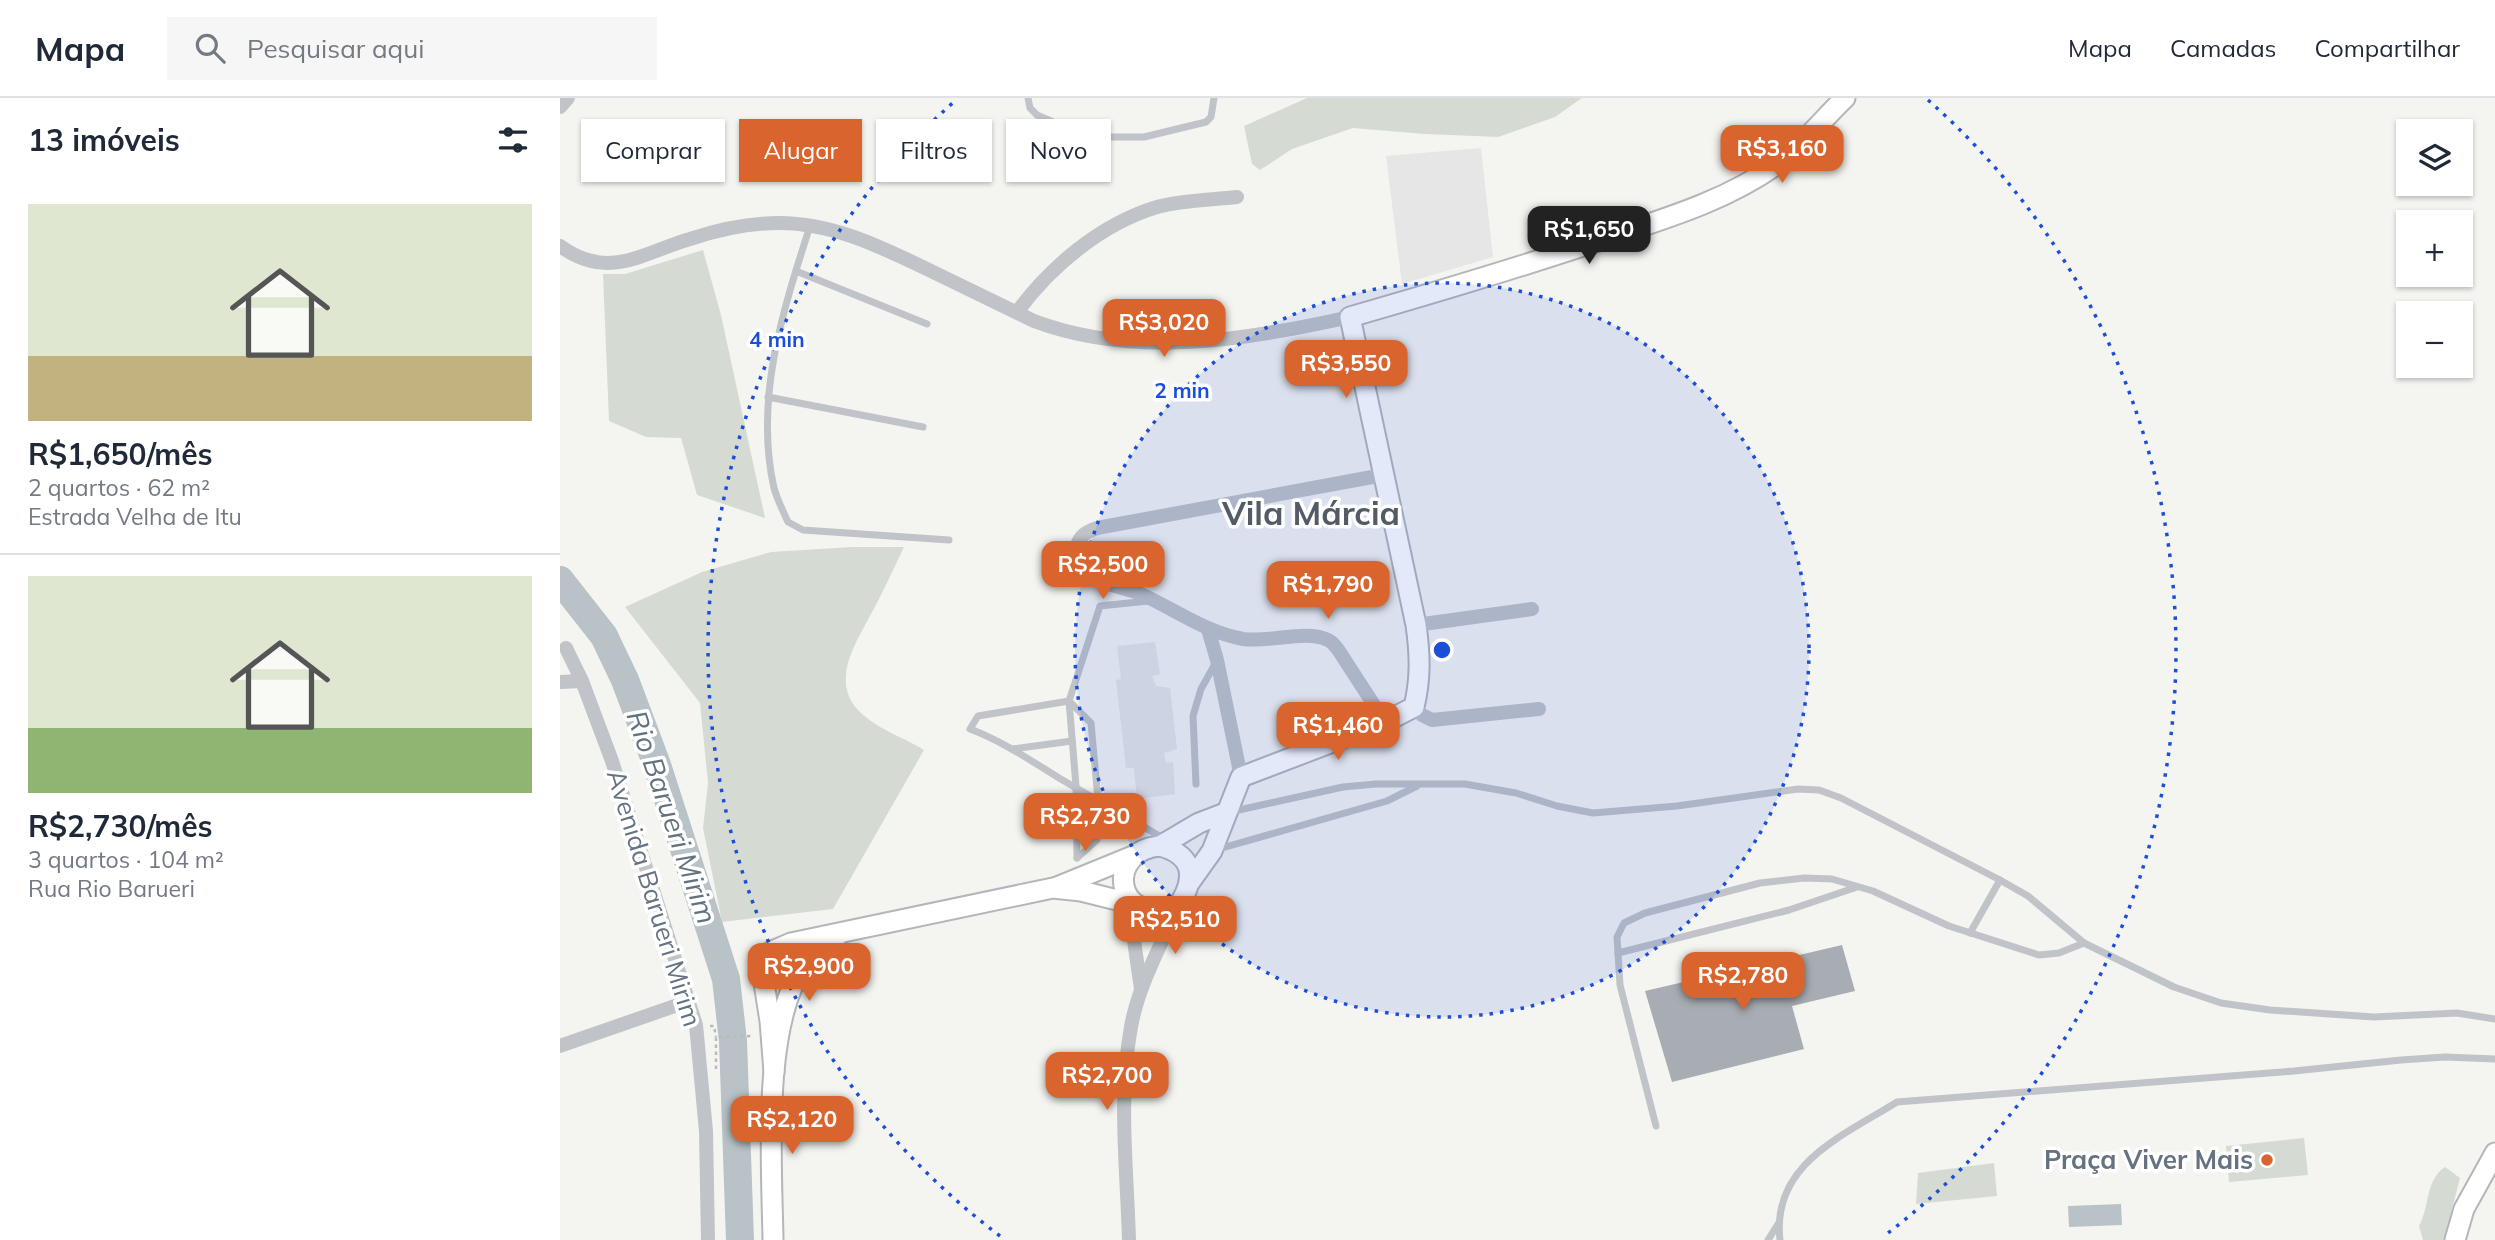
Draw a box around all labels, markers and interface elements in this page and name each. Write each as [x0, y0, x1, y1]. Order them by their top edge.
search box [167, 17, 657, 80]
text: Mapa [35, 28, 125, 69]
icon: search [191, 29, 229, 67]
text: Pesquisar aqui [247, 32, 424, 65]
text: Mapa [2068, 33, 2132, 63]
text: Camadas [2170, 33, 2277, 63]
text: Compartilhar [2315, 33, 2460, 63]
chip: Comprar [581, 119, 725, 182]
chip: Alugar [739, 119, 862, 182]
chip: Filtros [876, 119, 992, 182]
chip: Novo [1006, 119, 1111, 182]
map controls [2396, 119, 2473, 378]
button: layers [2396, 119, 2473, 196]
text: 13 imóveis [28, 121, 180, 159]
icon: filters [494, 121, 532, 159]
pin: R$3,160 [1717, 126, 1847, 185]
text: R$3,160 [1737, 133, 1827, 162]
pin: R$1,650 [1524, 206, 1654, 266]
button: + [2396, 210, 2473, 287]
text: R$1,650 [1544, 214, 1634, 243]
icon: home [217, 250, 343, 376]
pin: R$3,020 [1099, 300, 1229, 359]
button: − [2396, 301, 2473, 378]
text: R$3,020 [1119, 307, 1209, 336]
text: 4 min [749, 326, 805, 352]
pin: R$3,550 [1281, 341, 1411, 400]
text: R$3,550 [1301, 348, 1391, 377]
text: 2 min [1154, 377, 1210, 403]
text: R$1,650/mês [28, 435, 213, 473]
text: 2 quartos · 62 m² [28, 473, 210, 502]
district label: Vila Márcia [1221, 492, 1400, 533]
text: Estrada Velha de Itu [28, 502, 242, 531]
pin: R$2,500 [1038, 542, 1168, 601]
text: R$2,500 [1058, 549, 1148, 578]
pin: R$1,790 [1263, 561, 1393, 621]
text: R$1,790 [1283, 569, 1373, 598]
icon: home [217, 622, 343, 748]
centre of rings [1430, 638, 1454, 662]
pin: R$1,460 [1273, 702, 1403, 762]
water label: Rio Barueri Mirim [620, 706, 725, 928]
text: R$1,460 [1293, 710, 1383, 739]
street label: Avenida Barueri Mirim [600, 765, 709, 1030]
pin: R$2,730 [1020, 794, 1150, 853]
text: R$2,730 [1040, 801, 1130, 830]
text: R$2,730/mês [28, 807, 213, 845]
text: 3 quartos · 104 m² [28, 845, 224, 874]
text: Rua Rio Barueri [28, 874, 195, 903]
pin: R$2,510 [1110, 896, 1240, 956]
text: R$2,510 [1130, 904, 1220, 933]
pin: R$2,900 [744, 944, 874, 1003]
text: R$2,900 [764, 951, 854, 980]
pin: R$2,780 [1678, 953, 1808, 1012]
text: R$2,780 [1698, 960, 1788, 989]
pin: R$2,700 [1042, 1052, 1172, 1112]
text: R$2,700 [1062, 1060, 1152, 1089]
pin: R$2,120 [727, 1096, 857, 1156]
text: R$2,120 [747, 1104, 837, 1133]
place label: Praça Viver Mais [2044, 1143, 2253, 1176]
marker: Praça Viver Mais [2259, 1152, 2275, 1168]

